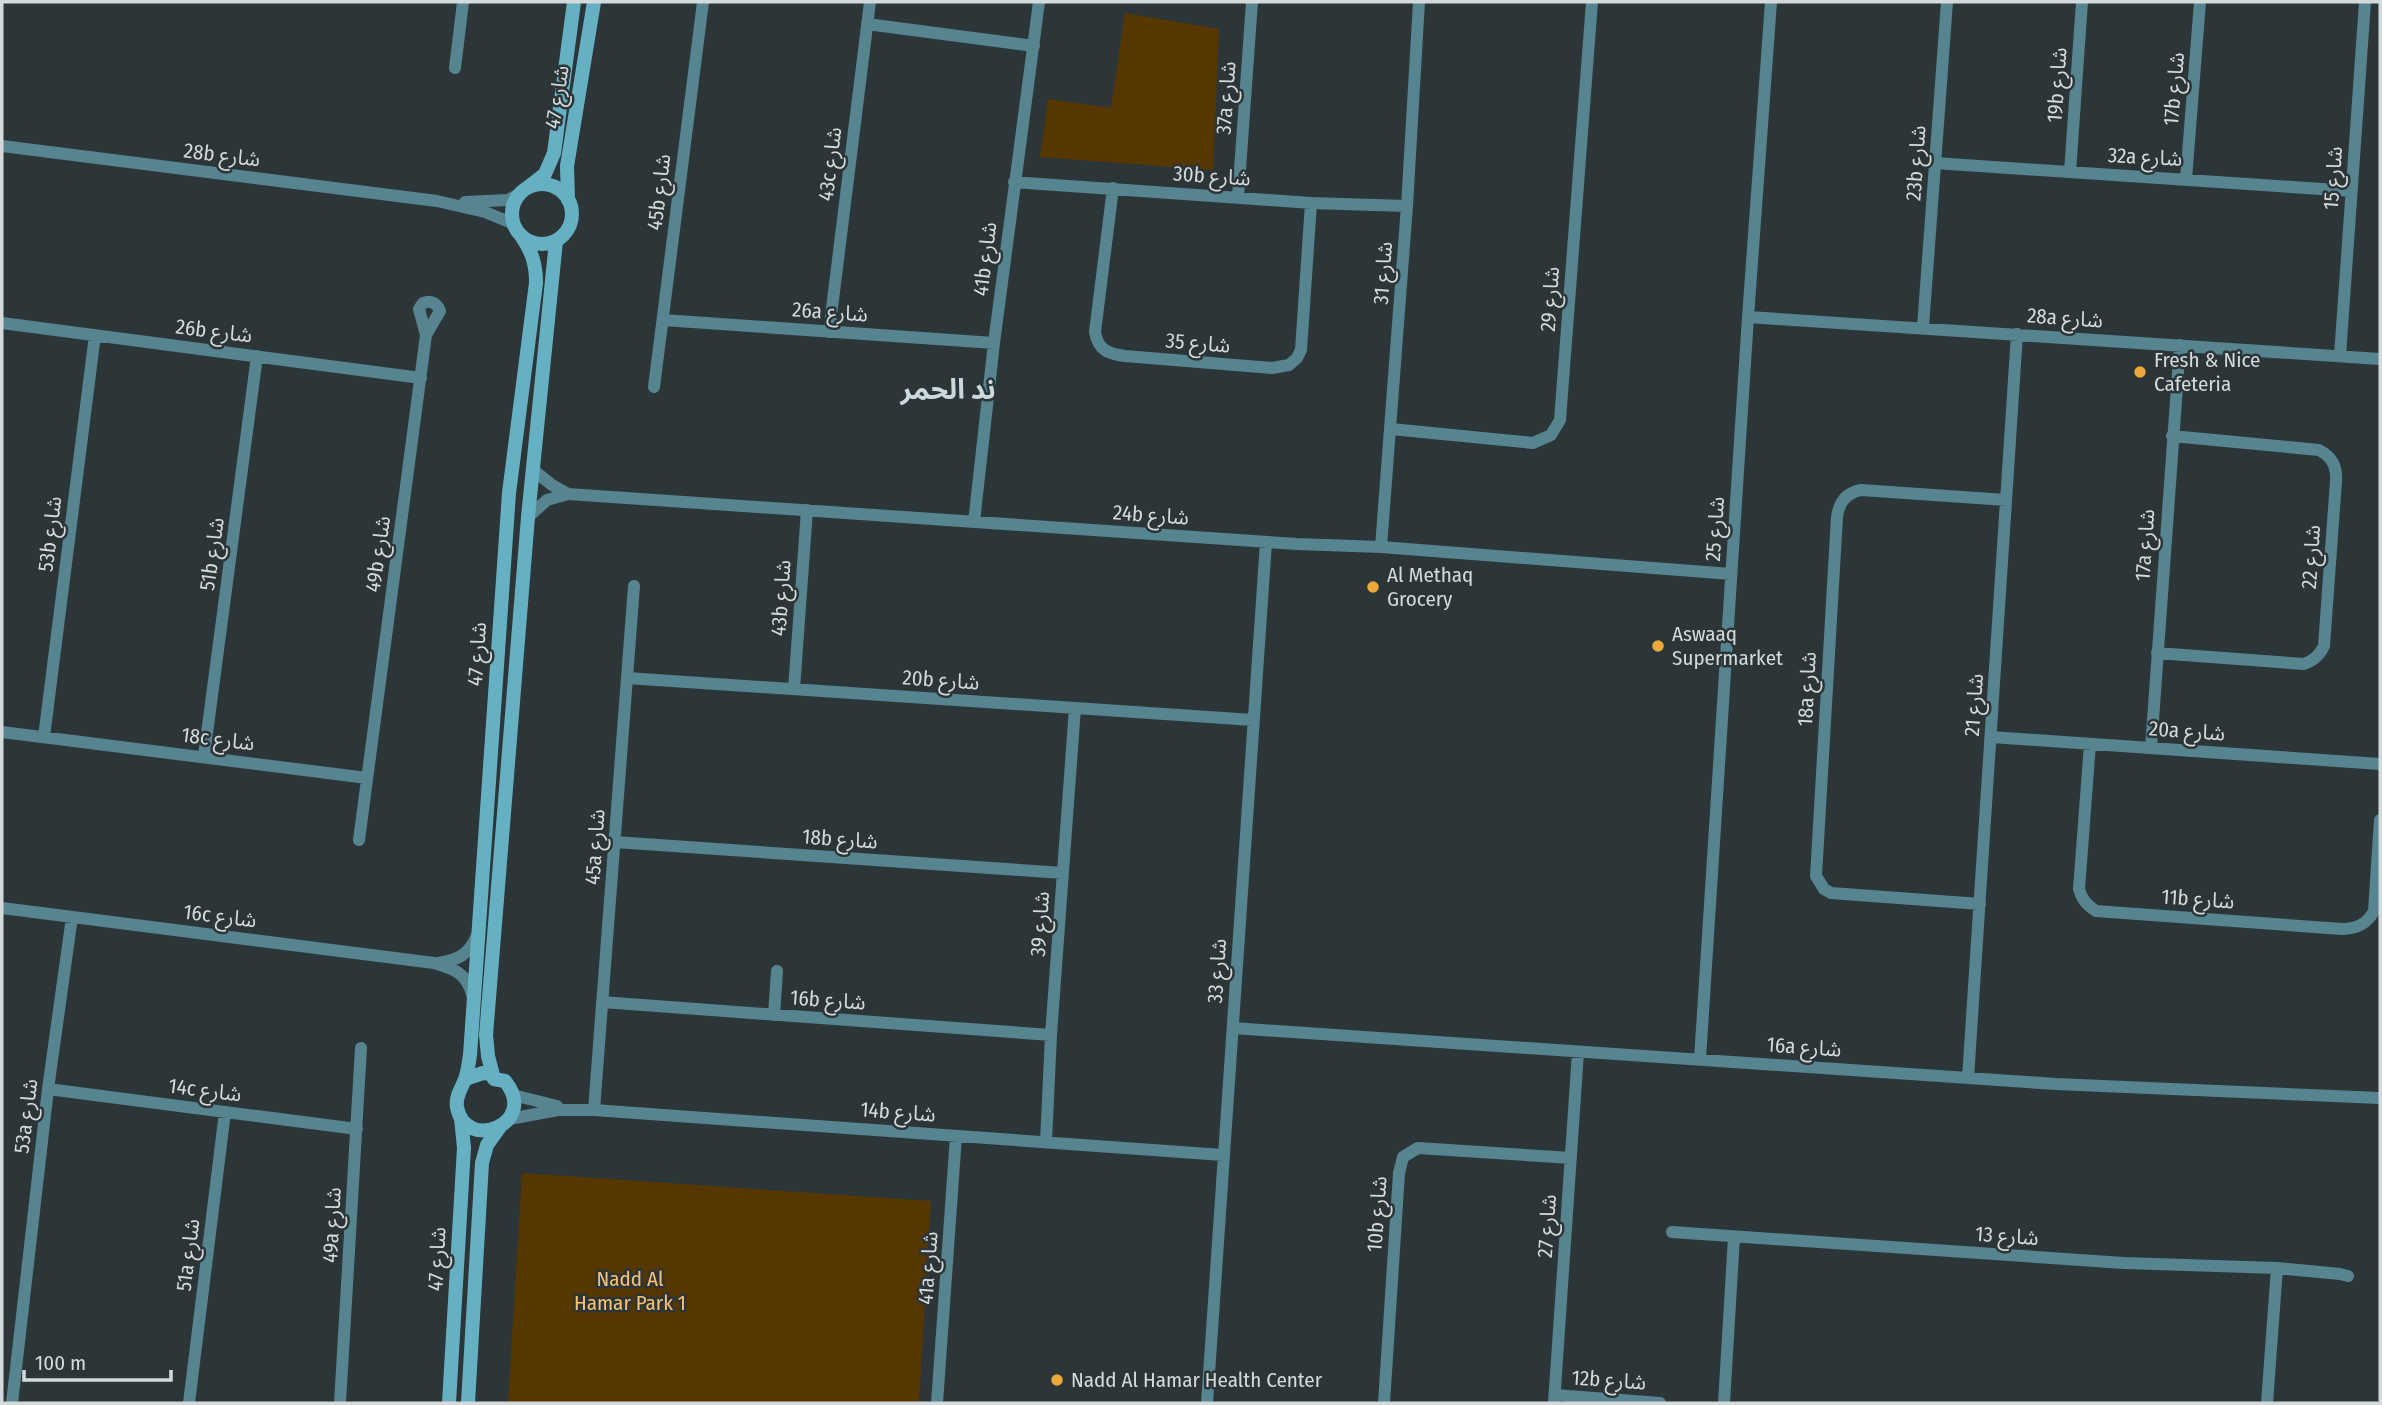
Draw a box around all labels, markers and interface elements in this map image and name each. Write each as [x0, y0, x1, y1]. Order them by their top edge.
street label: 19b شارع [2041, 46, 2075, 124]
street label: 17b شارع [2158, 51, 2192, 127]
street label: 37a شارع [1210, 60, 1244, 136]
street label: شارع 47 [539, 63, 577, 131]
street label: 23b شارع [1900, 124, 1934, 202]
street label: 43c شارع [813, 126, 849, 203]
street label: 28b شارع [182, 137, 262, 175]
street label: 32a شارع [2107, 142, 2183, 174]
street label: شارع 15 [2318, 145, 2350, 211]
street label: 45b شارع [641, 152, 679, 232]
street label: 30b شارع [1172, 160, 1252, 194]
street label: 41b شارع [968, 221, 1004, 298]
street label: شارع 31 [1368, 241, 1400, 305]
street label: شارع 29 [1535, 266, 1567, 333]
street label: 26a شارع [791, 296, 869, 330]
street label: 28a شارع [2026, 302, 2104, 336]
street label: 26b شارع [174, 313, 254, 351]
street label: شارع 35 [1164, 327, 1232, 361]
place label: Fresh & Nice Cafeteria [2154, 347, 2260, 397]
marker: Fresh & Nice Cafeteria [2132, 364, 2148, 380]
district label: ند الحمر [899, 373, 996, 406]
street label: 53b شارع [32, 495, 70, 574]
street label: شارع 25 [1700, 496, 1732, 562]
street label: 24b شارع [1112, 499, 1190, 533]
street label: 17a شارع [2130, 508, 2162, 582]
street label: 49b شارع [360, 514, 398, 594]
street label: 51b شارع [194, 516, 232, 593]
street label: شارع 22 [2296, 524, 2328, 590]
street label: 43b شارع [765, 559, 799, 637]
place label: Al Methaq Grocery [1387, 562, 1473, 612]
marker: Al Methaq Grocery [1365, 579, 1381, 595]
street label: شارع 47 [462, 621, 494, 687]
place label: Aswaaq Supermarket [1672, 621, 1783, 671]
marker: Aswaaq Supermarket [1650, 638, 1666, 654]
street label: 18a شارع [1792, 651, 1824, 727]
street label: 20b شارع [901, 664, 980, 698]
street label: شارع 21 [1959, 673, 1991, 737]
street label: 20a شارع [2148, 715, 2226, 749]
street label: 18c شارع [180, 722, 256, 758]
street label: 45a شارع [579, 808, 613, 886]
street label: 18b شارع [801, 823, 879, 857]
street label: 11b شارع [2160, 883, 2235, 917]
street label: شارع 39 [1025, 891, 1057, 958]
street label: 16c شارع [182, 899, 258, 935]
street label: شارع 33 [1202, 938, 1234, 1004]
street label: 16b شارع [789, 984, 867, 1018]
street label: 16a شارع [1766, 1031, 1842, 1065]
street label: 14c شارع [167, 1073, 243, 1109]
street label: 53a شارع [9, 1077, 45, 1155]
street label: 14b شارع [859, 1096, 937, 1130]
street label: 10b شارع [1361, 1175, 1395, 1253]
street label: 49a شارع [317, 1186, 349, 1264]
street label: شارع 27 [1532, 1193, 1564, 1259]
street label: 51a شارع [171, 1217, 207, 1293]
street label: شارع 13 [1974, 1221, 2040, 1253]
street label: شارع 47 [422, 1226, 454, 1292]
street label: 41a شارع [912, 1230, 946, 1306]
park label: Nadd Al Hamar Park 1 [574, 1266, 686, 1316]
scale bar [24, 1338, 172, 1382]
text: 100 m [35, 1350, 86, 1376]
street label: 12b شارع [1571, 1364, 1647, 1398]
place label: Nadd Al Hamar Health Center [1071, 1367, 1323, 1393]
marker: Nadd Al Hamar Health Center [1049, 1372, 1065, 1388]

